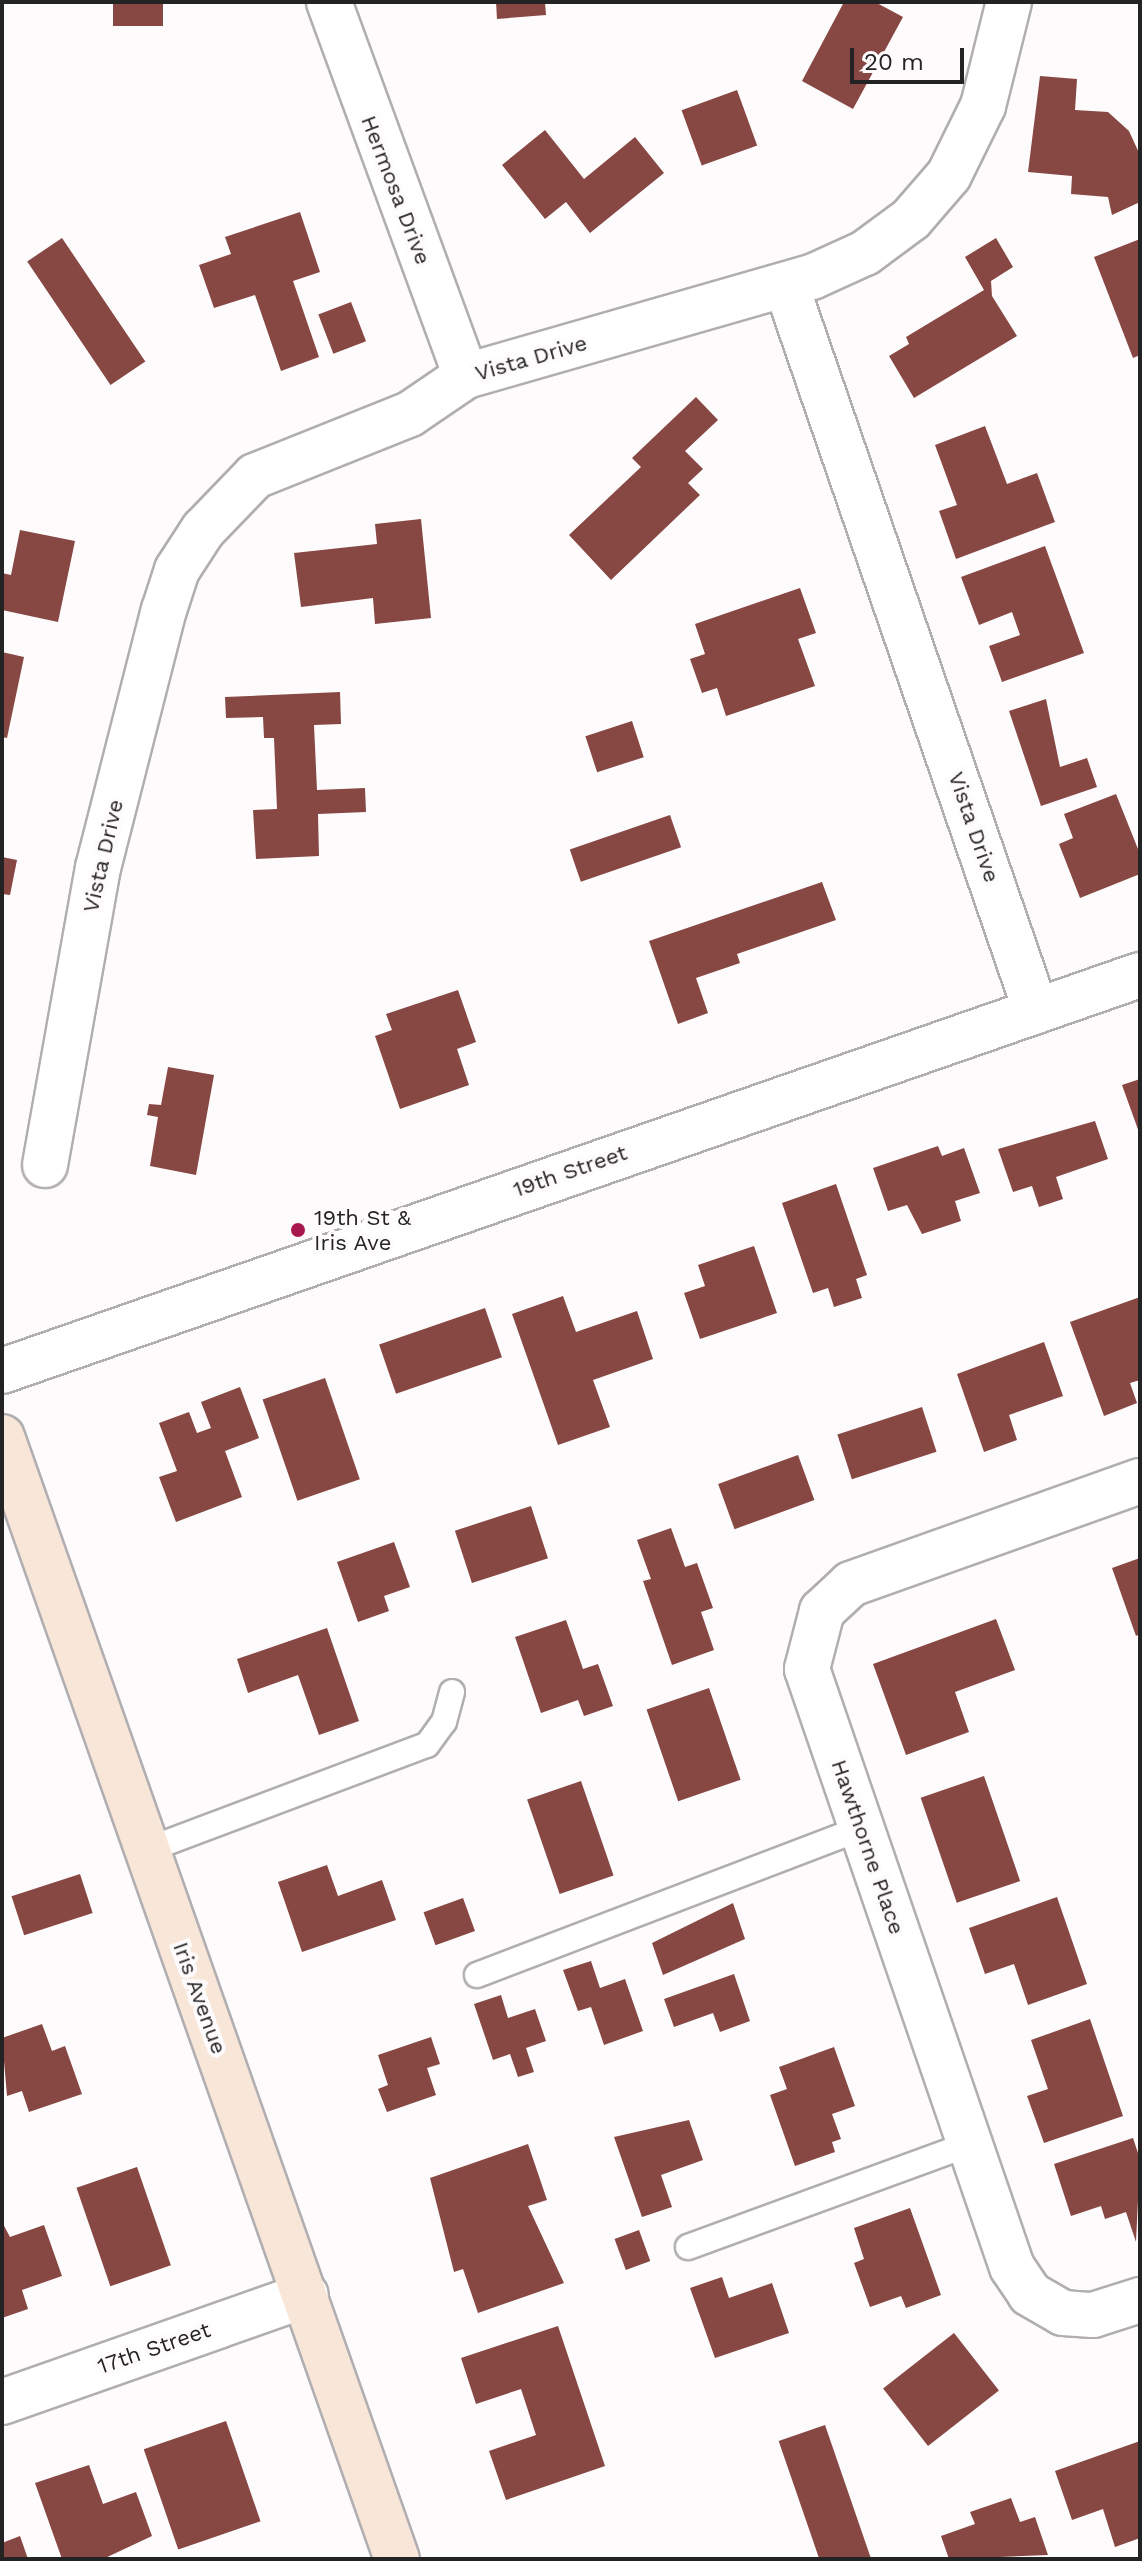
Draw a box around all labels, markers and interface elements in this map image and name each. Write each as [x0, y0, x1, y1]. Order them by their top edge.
scale bar [854, 32, 968, 82]
text: 20 m [864, 48, 924, 76]
street label: Hermosa Drive [355, 111, 437, 269]
street label: Vista Drive [472, 329, 590, 387]
street label: Vista Drive [943, 768, 1005, 886]
street label: Vista Drive [77, 797, 129, 915]
street label: 19th Street [510, 1139, 630, 1203]
place label: 19th St & Iris Ave [314, 1204, 411, 1256]
marker: 19th St & Iris Ave [289, 1221, 307, 1239]
street label: Hawthorne Place [826, 1756, 910, 1938]
street label: Iris Avenue [167, 1938, 233, 2058]
street label: 17th Street [94, 2316, 214, 2380]

